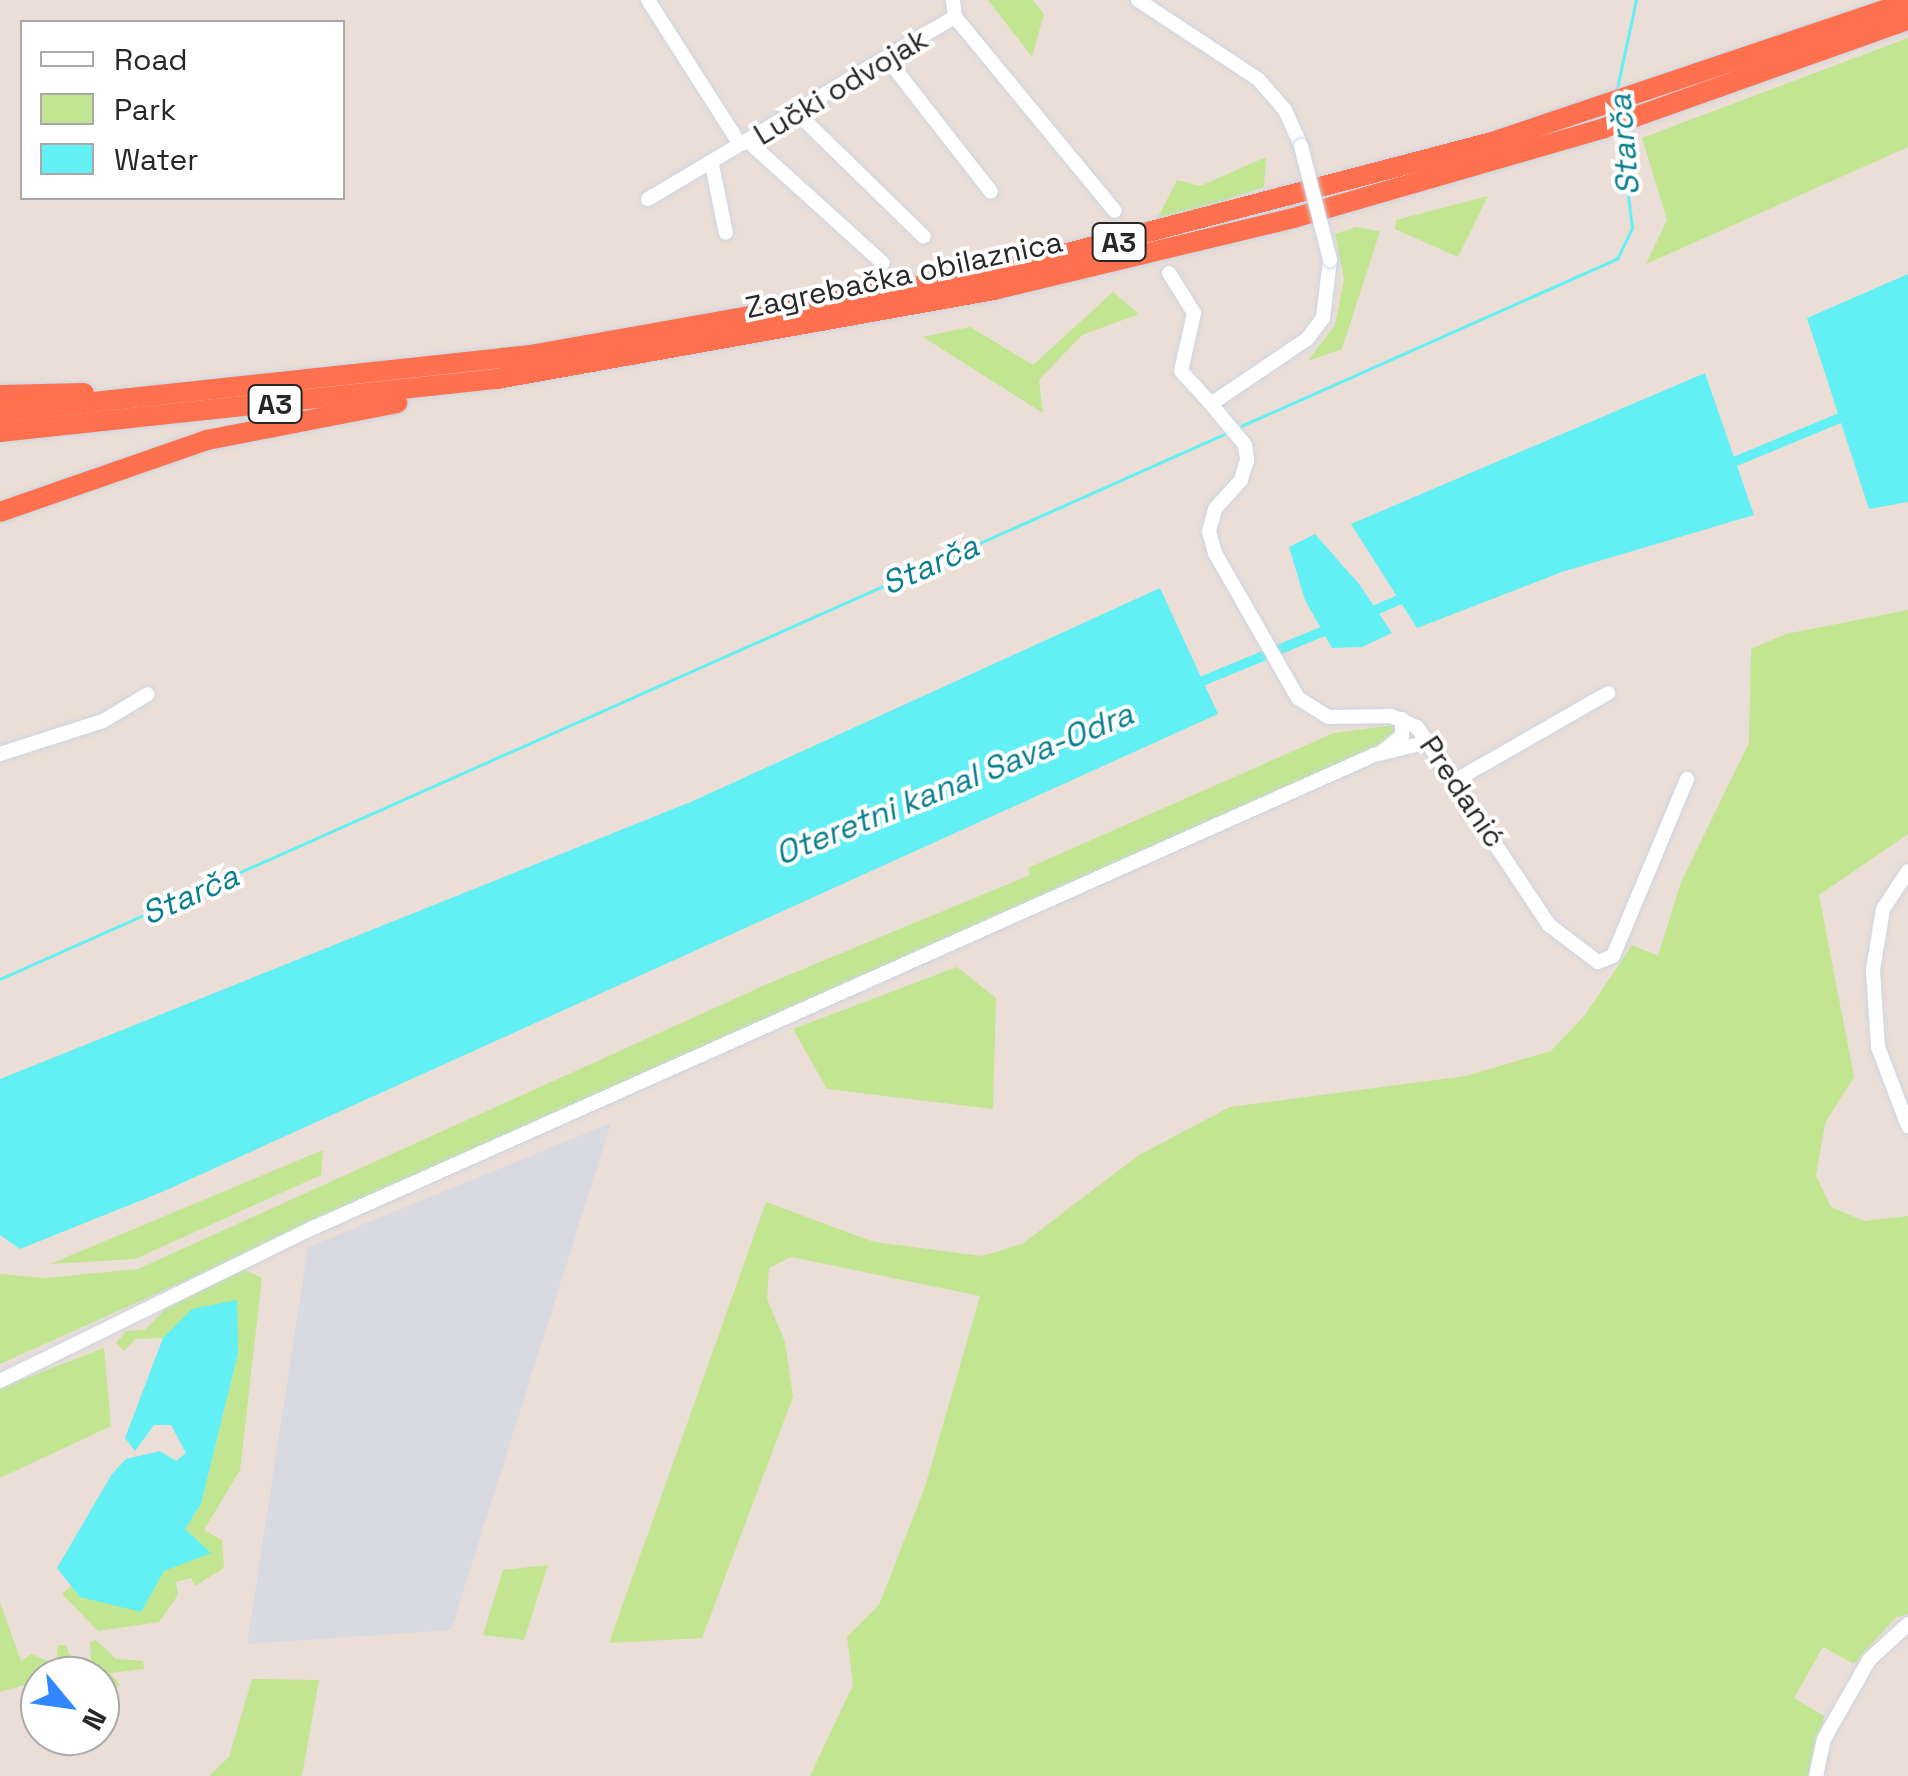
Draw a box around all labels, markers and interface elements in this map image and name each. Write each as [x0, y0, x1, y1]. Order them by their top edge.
legend [20, 20, 345, 200]
street label: Lučki odvojak [748, 21, 934, 153]
text: Road [114, 40, 188, 79]
text: Park [114, 90, 176, 129]
water label: Starča [1600, 93, 1648, 197]
text: Water [114, 140, 199, 179]
road number: A3 [1092, 219, 1146, 265]
street label: Zagrebačka obilaznica [742, 224, 1066, 326]
road number: A3 [248, 381, 302, 427]
water label: Starča [876, 527, 984, 603]
water label: Oteretni kanal Sava-Odra [769, 695, 1139, 873]
street label: Predanić [1412, 729, 1512, 855]
water label: Starča [136, 857, 244, 933]
north arrow [20, 1656, 120, 1756]
text: N [74, 1703, 115, 1737]

